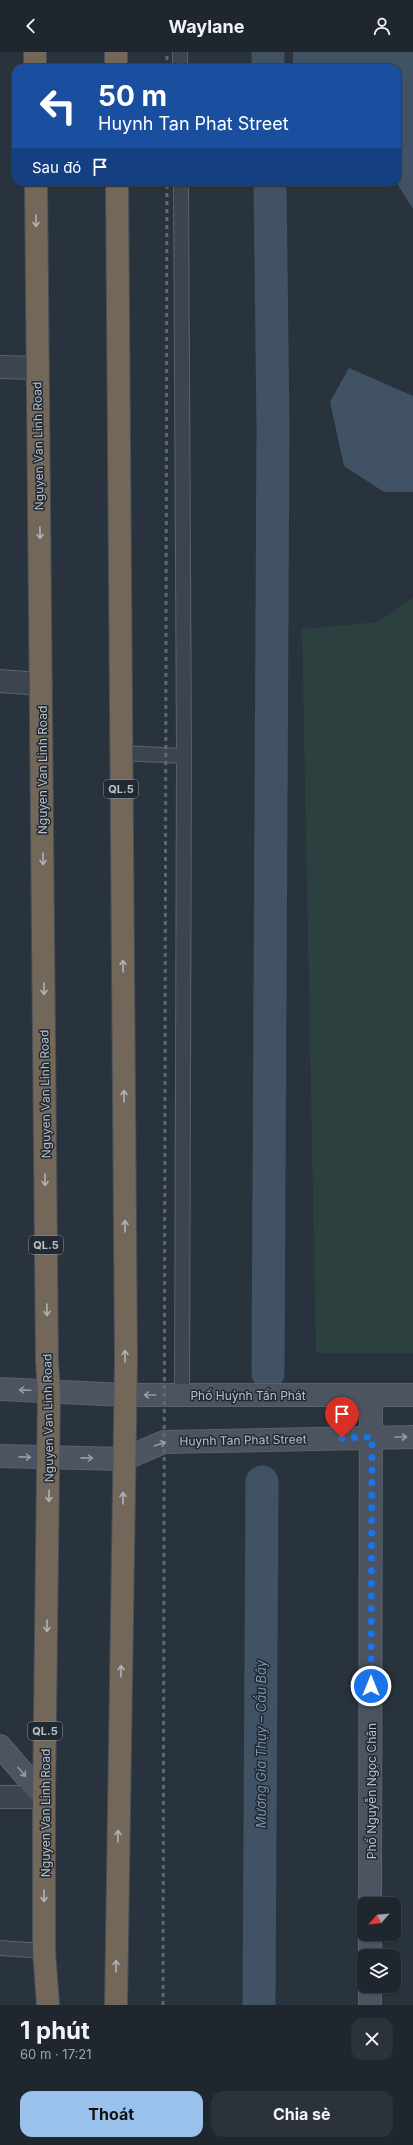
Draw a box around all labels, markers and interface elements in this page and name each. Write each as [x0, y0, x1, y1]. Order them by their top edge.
icon: back [20, 15, 42, 37]
icon: person [371, 15, 393, 37]
text: Waylane [169, 16, 244, 37]
text: 50 m [98, 79, 167, 113]
icon: left [32, 80, 84, 132]
text: Huynh Tan Phat Street [98, 113, 289, 134]
icon: arrive [89, 156, 111, 178]
text: Sau đó [32, 158, 81, 177]
one-way arrow [32, 214, 40, 227]
street label: Nguyen Van Linh Road [29, 382, 47, 510]
one-way arrow [36, 526, 43, 539]
street label: Nguyen Van Linh Road [35, 706, 50, 834]
road number: QL.5 [104, 780, 138, 798]
one-way arrow [39, 852, 47, 865]
one-way arrow [119, 960, 126, 973]
one-way arrow [40, 982, 48, 995]
street label: Nguyen Van Linh Road [36, 1030, 54, 1158]
one-way arrow [120, 1090, 127, 1103]
one-way arrow [42, 1173, 49, 1186]
one-way arrow [121, 1220, 128, 1233]
road number: QL.5 [29, 1236, 63, 1254]
one-way arrow [43, 1303, 51, 1316]
one-way arrow [121, 1350, 129, 1363]
street label: Nguyen Van Linh Road [39, 1354, 57, 1482]
one-way arrow [19, 1386, 32, 1394]
street label: Phố Huỳnh Tấn Phát [190, 1388, 306, 1403]
one-way arrow [144, 1391, 157, 1399]
pin [325, 1397, 359, 1438]
icon: arrive [331, 1403, 353, 1425]
street label: Huynh Tan Phat Street [179, 1431, 307, 1449]
one-way arrow [394, 1433, 407, 1441]
one-way arrow [153, 1440, 166, 1447]
one-way arrow [18, 1453, 31, 1461]
one-way arrow [80, 1454, 93, 1462]
one-way arrow [45, 1489, 53, 1502]
one-way arrow [119, 1492, 127, 1505]
one-way arrow [43, 1619, 51, 1632]
water label: Mương Gia Thụy – Cầu Bây [253, 1659, 269, 1828]
one-way arrow [117, 1665, 125, 1678]
position arrow [350, 1665, 392, 1707]
road number: QL.5 [28, 1722, 62, 1740]
street label: Phố Nguyễn Ngọc Chân [364, 1723, 379, 1859]
street label: Nguyen Van Linh Road [38, 1749, 53, 1877]
one-way arrow [17, 1766, 26, 1776]
one-way arrow [114, 1830, 122, 1843]
one-way arrow [40, 1889, 48, 1902]
north arrow [357, 1897, 401, 1941]
map controls [357, 1897, 401, 1993]
button: layers [357, 1949, 401, 1993]
one-way arrow [112, 1960, 120, 1973]
text: 1 phút [20, 2016, 90, 2045]
button: close [351, 2018, 393, 2060]
text: 60 m · 17:21 [20, 2046, 92, 2062]
button: Thoát [20, 2091, 203, 2137]
button: Chia sẻ [211, 2091, 393, 2137]

